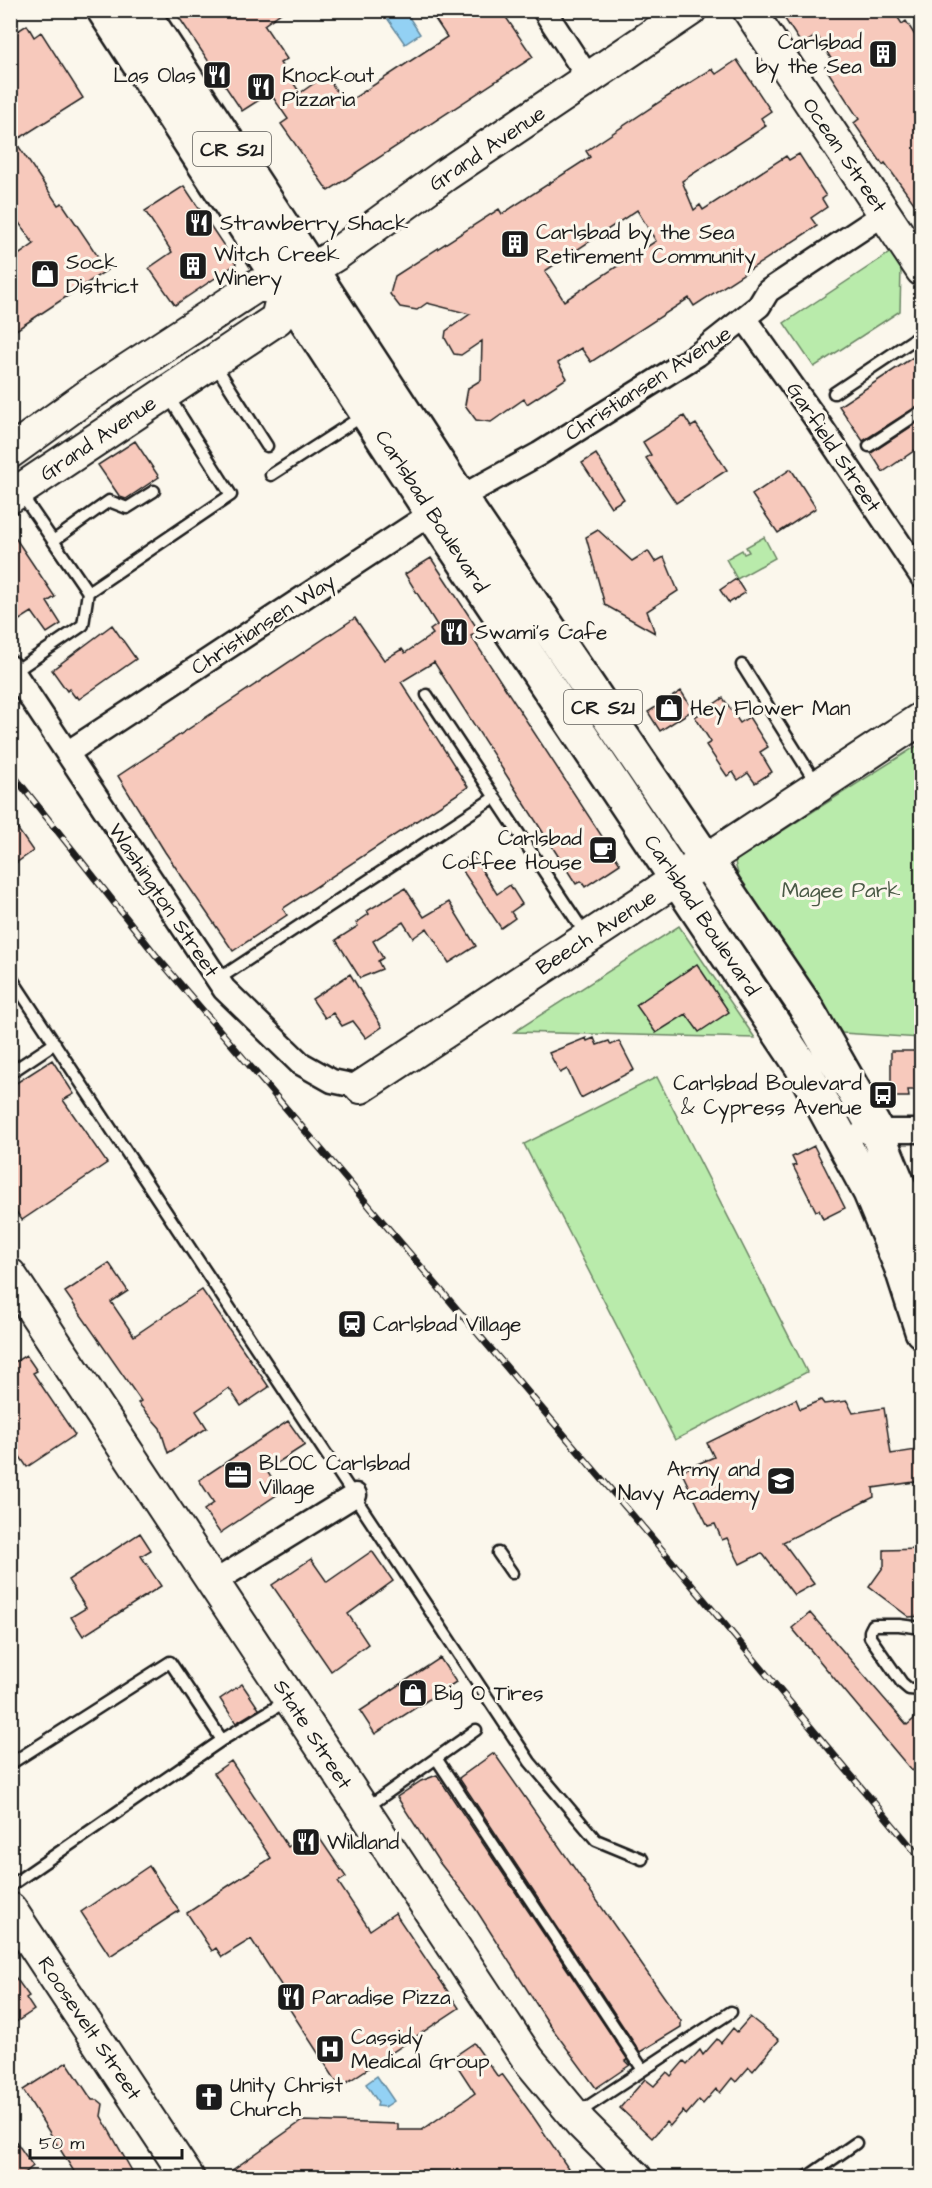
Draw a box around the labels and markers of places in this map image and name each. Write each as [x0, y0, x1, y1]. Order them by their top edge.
place label: Carlsbad by the Sea [756, 28, 862, 83]
building icon: Carlsbad by the Sea [867, 38, 899, 70]
restaurant icon: Las Olas [201, 59, 233, 91]
place label: Las Olas [113, 61, 196, 90]
place label: Knockout Pizzaria [282, 61, 375, 114]
restaurant icon: Knockout Pizzaria [245, 71, 277, 103]
restaurant icon: Strawberry Shack [183, 207, 215, 239]
place label: Strawberry Shack [220, 209, 408, 240]
place label: Carlsbad by the Sea Retirement Community [536, 218, 756, 273]
building icon: Carlsbad by the Sea Retirement Community [499, 228, 531, 260]
place label: Witch Creek Winery [214, 240, 340, 295]
place label: Sock District [66, 248, 139, 301]
building icon: Witch Creek Winery [177, 250, 209, 282]
shop icon: Sock District [29, 258, 61, 290]
restaurant icon: Swami's Cafe [438, 616, 470, 648]
place label: Swami's Cafe [475, 618, 607, 647]
shop icon: Hey Flower Man [653, 692, 685, 724]
place label: Hey Flower Man [690, 694, 851, 725]
place label: Carlsbad Coffee House [442, 824, 582, 877]
cafe icon: Carlsbad Coffee House [587, 834, 619, 866]
place label: Carlsbad Boulevard & Cypress Avenue [673, 1069, 862, 1124]
bus stop icon: Carlsbad Boulevard & Cypress Avenue [867, 1079, 899, 1111]
station icon: Carlsbad Village [336, 1308, 368, 1340]
place label: Carlsbad Village [373, 1310, 521, 1341]
place label: BLOC Carlsbad Village [259, 1449, 410, 1504]
place label: Army and Navy Academy [618, 1455, 760, 1510]
office icon: BLOC Carlsbad Village [222, 1459, 254, 1491]
school or university icon: Army and Navy Academy [765, 1465, 797, 1497]
shop icon: Big O Tires [397, 1677, 429, 1709]
place label: Big O Tires [434, 1679, 544, 1710]
restaurant icon: Wildland [290, 1826, 322, 1858]
place label: Wildland [327, 1828, 399, 1857]
restaurant icon: Paradise Pizza [275, 1981, 307, 2013]
place label: Paradise Pizza [312, 1983, 451, 2012]
place label: Cassidy Medical Group [351, 2023, 490, 2077]
hospital icon: Cassidy Medical Group [314, 2033, 346, 2065]
place label: Unity Christ Church [230, 2071, 343, 2124]
church icon: Unity Christ Church [193, 2081, 225, 2113]

